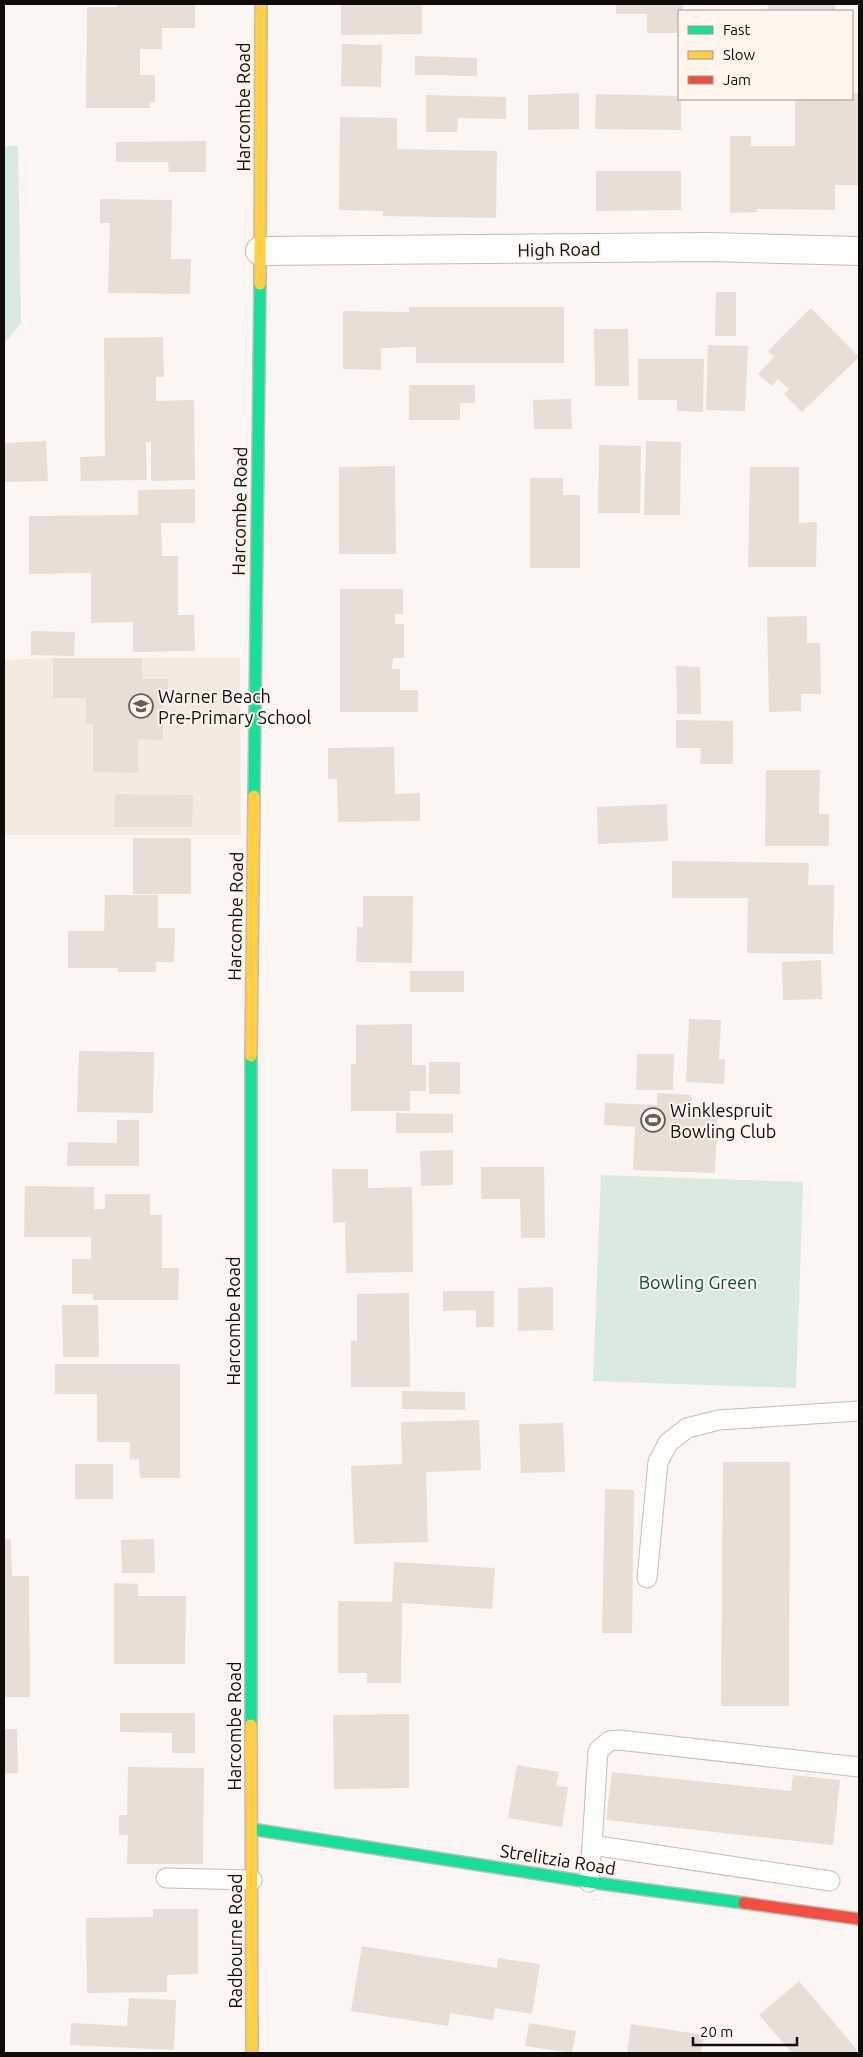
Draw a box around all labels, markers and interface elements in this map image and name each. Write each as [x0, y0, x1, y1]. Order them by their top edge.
legend [678, 10, 853, 100]
text: Fast [723, 21, 751, 38]
street label: Harcombe Road [233, 42, 253, 172]
text: Slow [723, 46, 756, 63]
text: Jam [723, 71, 751, 88]
street label: High Road [517, 238, 601, 260]
street label: Harcombe Road [228, 446, 250, 576]
place label: Warner Beach Pre-Primary School [158, 686, 312, 727]
school or university icon: Warner Beach Pre-Primary School [128, 693, 154, 719]
street label: Harcombe Road [224, 851, 246, 981]
place label: Winklespruit Bowling Club [670, 1100, 776, 1141]
sports icon: Winklespruit Bowling Club [640, 1107, 666, 1133]
street label: Harcombe Road [223, 1256, 243, 1386]
park label: Bowling Green [639, 1272, 757, 1292]
street label: Harcombe Road [224, 1661, 244, 1791]
street label: Strelitzia Road [499, 1840, 617, 1878]
street label: Radbourne Road [225, 1874, 245, 2008]
scale bar [693, 2014, 797, 2046]
text: 20 m [700, 2023, 733, 2040]

